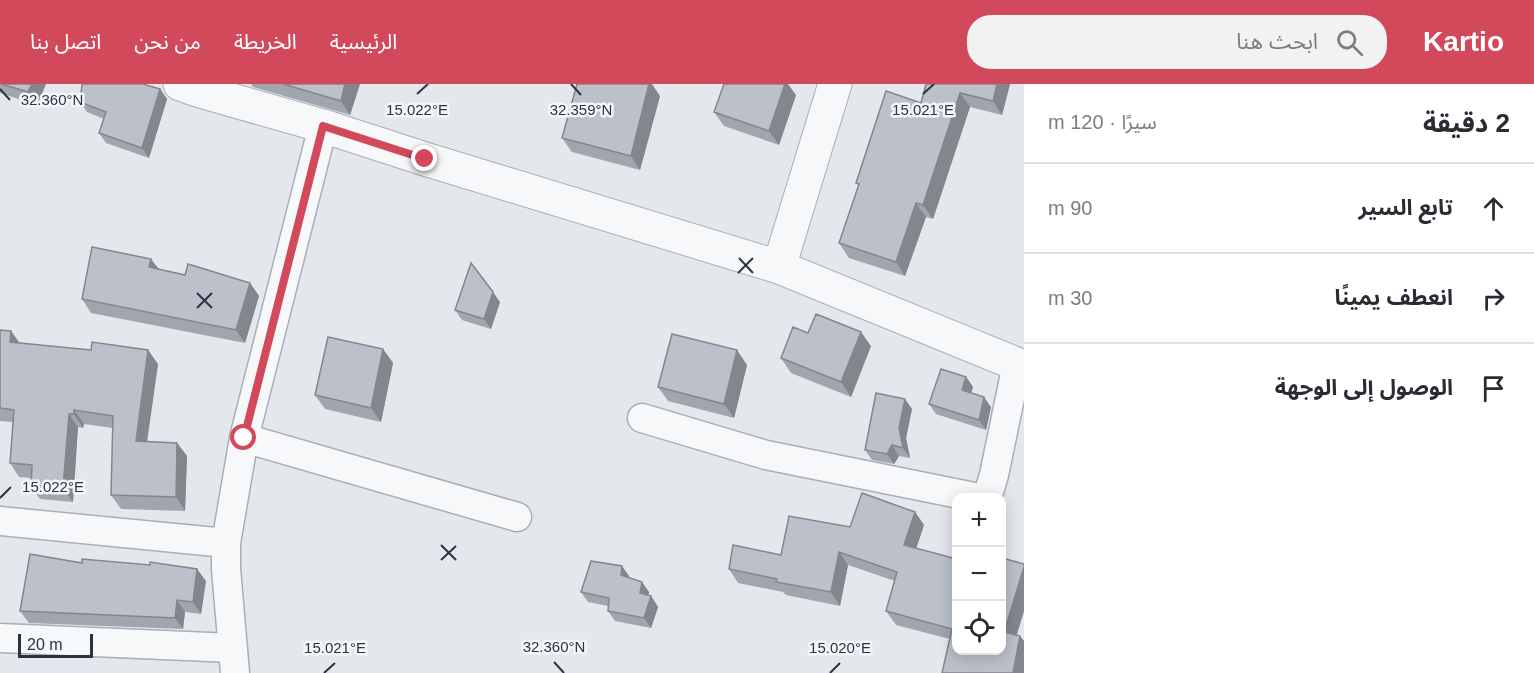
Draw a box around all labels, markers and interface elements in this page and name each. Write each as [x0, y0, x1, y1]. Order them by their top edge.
search box [967, 15, 1387, 69]
icon: search [1333, 26, 1366, 59]
text: Kartio [1423, 26, 1504, 57]
text: ابحث هنا [1236, 29, 1318, 54]
text: اتصل بنا [30, 30, 101, 53]
text: من نحن [134, 30, 201, 53]
text: الخريطة [234, 30, 297, 53]
text: الرئيسية [330, 30, 397, 53]
text: 32.360°N [21, 91, 83, 108]
text: 15.022°E [386, 101, 448, 118]
text: 32.359°N [550, 101, 612, 118]
text: 15.021°E [892, 101, 954, 118]
text: 2 دقيقة [1423, 108, 1510, 138]
text: سيرًا · 120 m [1048, 111, 1157, 133]
route end [411, 145, 437, 171]
icon: ahead [1477, 192, 1510, 225]
text: تابع السير [1359, 195, 1453, 220]
text: 90 m [1048, 197, 1092, 219]
icon: right [1477, 282, 1510, 315]
text: انعطف يمينًا [1334, 285, 1453, 310]
text: 30 m [1048, 287, 1092, 309]
icon: arrive [1477, 372, 1510, 405]
text: الوصول إلى الوجهة [1275, 375, 1453, 400]
route start [230, 424, 256, 450]
text: 15.022°E [22, 478, 84, 495]
map controls [952, 493, 1006, 655]
button: + [952, 493, 1006, 547]
button: − [952, 547, 1006, 601]
button: locate [952, 601, 1006, 655]
scale bar [18, 631, 93, 658]
text: 20 m [27, 636, 63, 653]
text: 32.360°N [523, 638, 585, 655]
text: 15.021°E [304, 639, 366, 656]
text: 15.020°E [809, 639, 871, 656]

